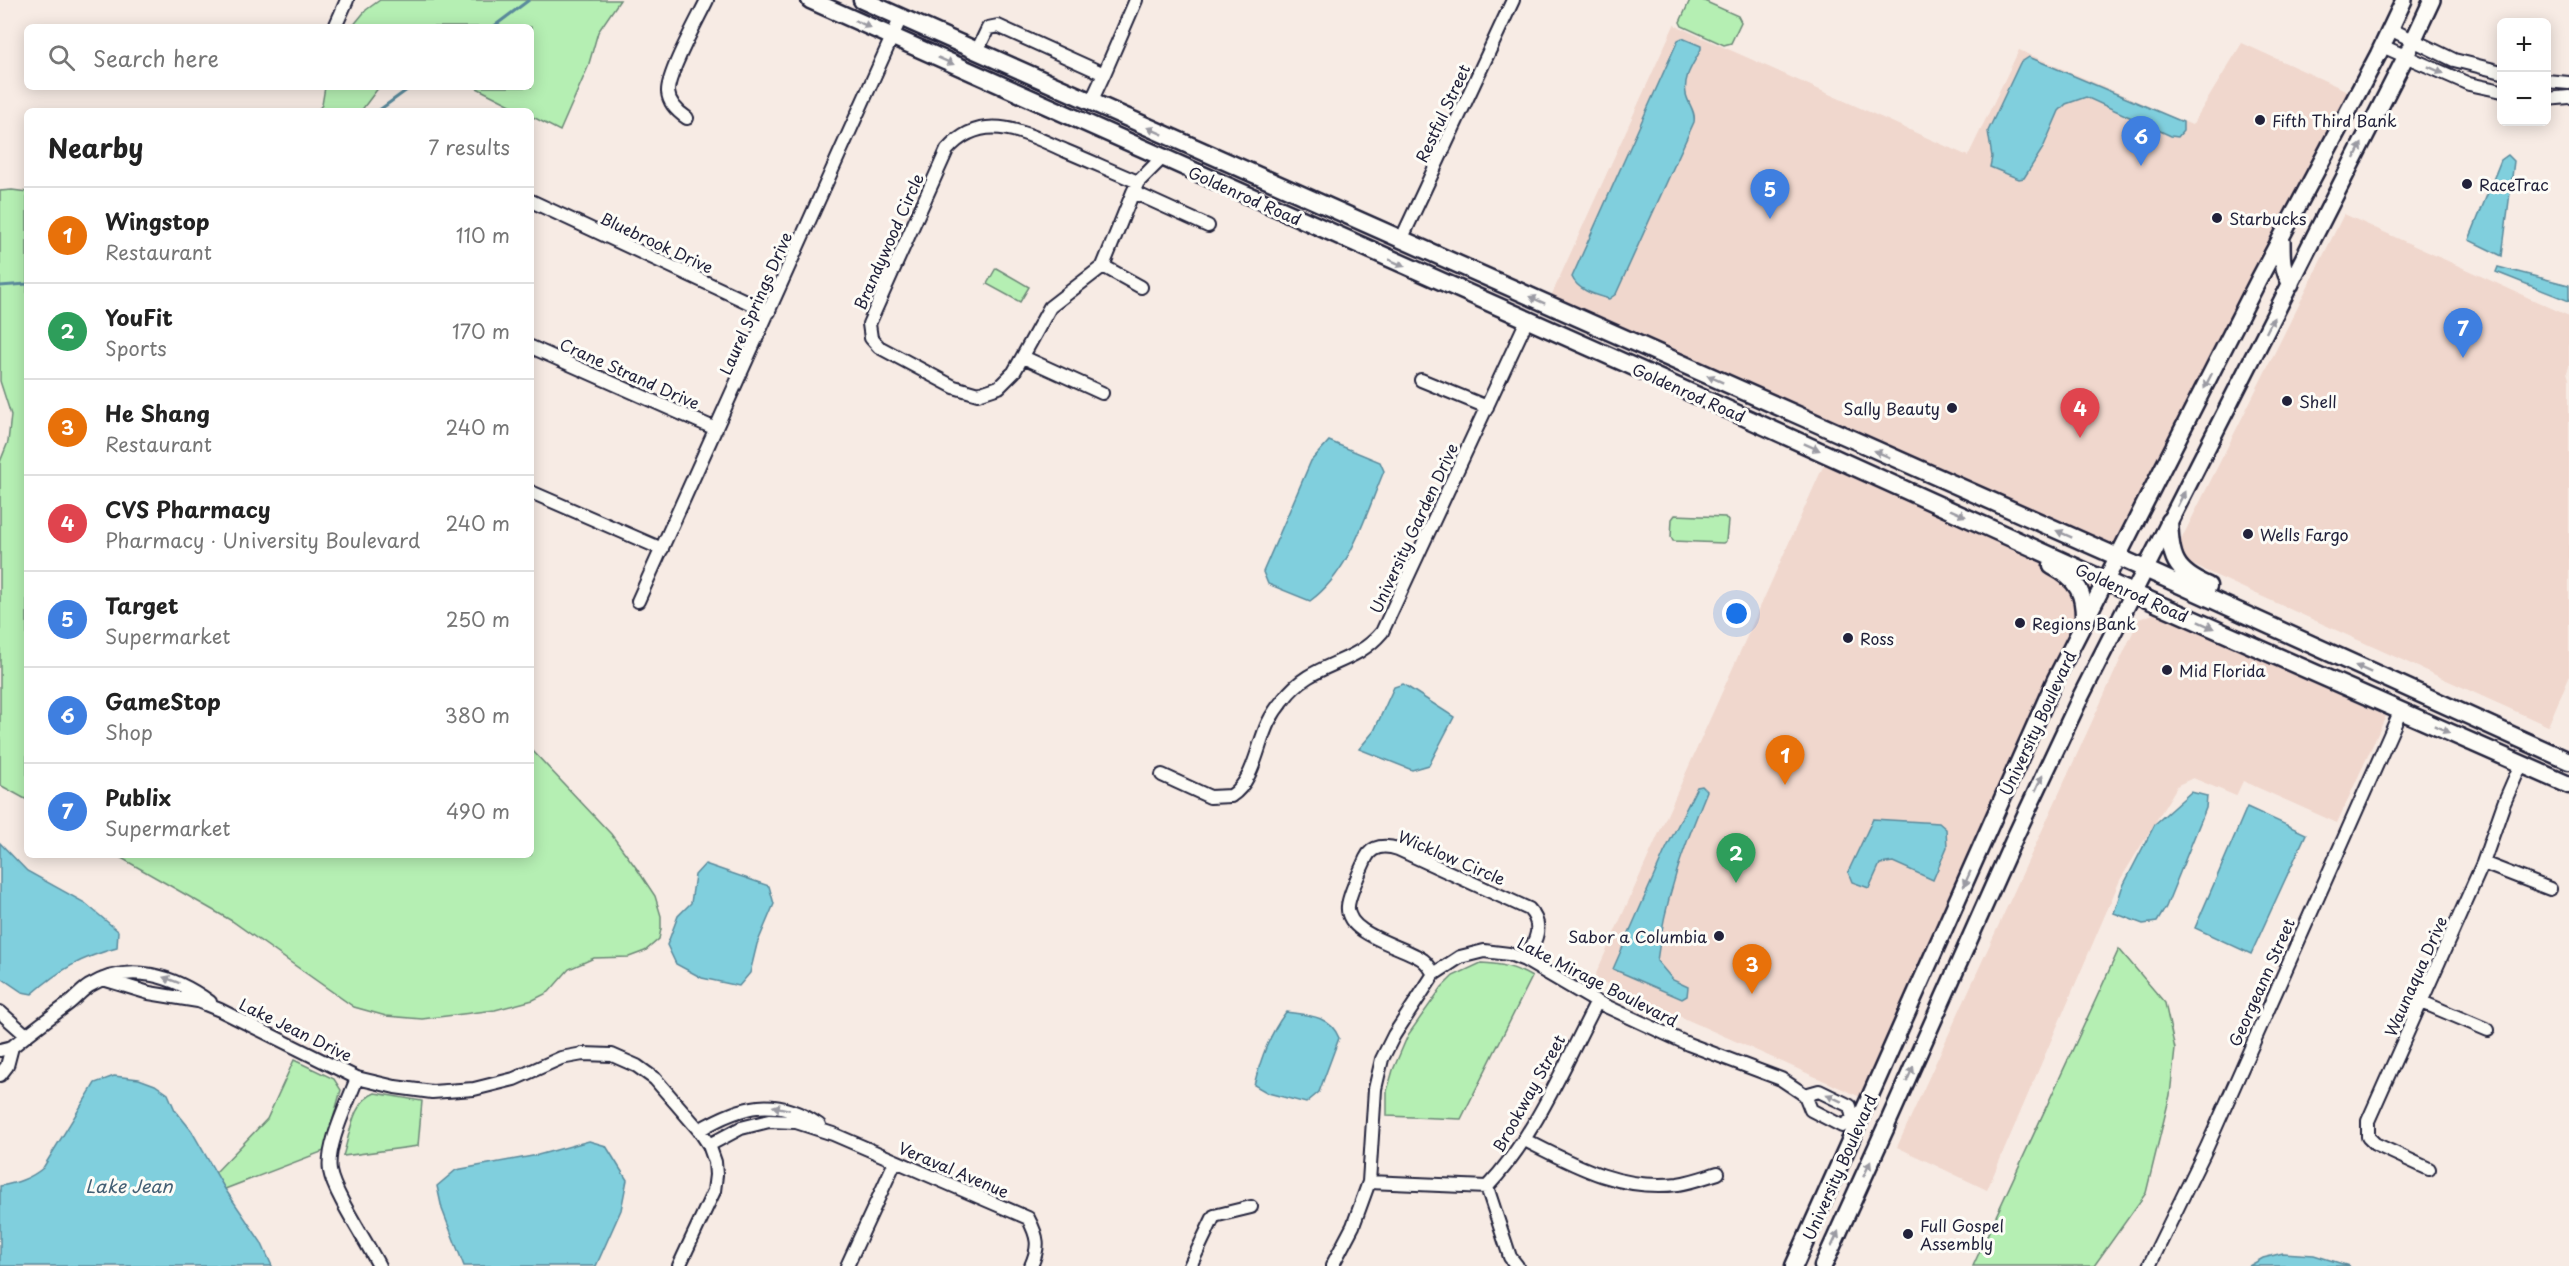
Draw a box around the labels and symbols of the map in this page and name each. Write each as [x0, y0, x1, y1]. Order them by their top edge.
one-way arrow [854, 19, 872, 29]
one-way arrow [937, 56, 955, 66]
street label: Restful Street [1409, 59, 1476, 166]
one-way arrow [2427, 65, 2445, 75]
place label: Fifth Third Bank [2272, 108, 2397, 132]
marker: Fifth Third Bank [2253, 113, 2267, 127]
pin: 6 [2122, 116, 2160, 166]
one-way arrow [1146, 126, 1164, 136]
one-way arrow [2353, 143, 2363, 160]
street label: Goldenrod Road [1185, 159, 1305, 231]
street label: Brandywood Circle [847, 169, 929, 313]
pin: 5 [1750, 170, 1790, 219]
place label: RaceTrac [2479, 172, 2549, 196]
marker: RaceTrac [2460, 177, 2474, 191]
street label: Bluebrook Drive [597, 205, 717, 279]
place label: Starbucks [2229, 206, 2307, 230]
marker: Starbucks [2210, 211, 2224, 225]
street label: Laurel Springs Drive [713, 228, 797, 378]
one-way arrow [1388, 258, 1405, 267]
one-way arrow [1528, 296, 1545, 305]
pin: 7 [2444, 308, 2482, 358]
one-way arrow [2265, 317, 2275, 334]
street label: Crane Strand Drive [556, 331, 704, 415]
street label: Goldenrod Road [1629, 356, 1749, 428]
one-way arrow [2203, 372, 2212, 389]
one-way arrow [1706, 375, 1723, 384]
pin: 4 [2060, 388, 2100, 438]
place label: Shell [2299, 389, 2337, 413]
marker: Shell [2280, 394, 2294, 408]
place label: Sally Beauty [1844, 396, 1940, 420]
marker: Sally Beauty [1945, 401, 1959, 415]
street label: University Garden Drive [1363, 439, 1463, 617]
one-way arrow [1803, 443, 1820, 452]
one-way arrow [1874, 449, 1891, 458]
one-way arrow [2176, 490, 2186, 507]
one-way arrow [1949, 509, 1967, 519]
place label: Wells Fargo [2260, 522, 2349, 546]
marker: Wells Fargo [2241, 527, 2255, 541]
one-way arrow [2055, 529, 2073, 539]
street label: Goldenrod Road [2072, 556, 2192, 628]
your location [1722, 599, 1751, 628]
place label: Regions Bank [2032, 611, 2136, 635]
marker: Regions Bank [2013, 616, 2027, 630]
one-way arrow [2197, 620, 2215, 630]
place label: Ross [1860, 626, 1894, 650]
marker: Ross [1841, 631, 1855, 645]
street label: University Boulevard [1993, 646, 2081, 799]
place label: Mid Florida [2179, 658, 2266, 682]
marker: Mid Florida [2160, 663, 2174, 677]
one-way arrow [2354, 663, 2372, 673]
one-way arrow [2434, 724, 2451, 733]
pin: 1 [1766, 736, 1804, 785]
one-way arrow [2035, 775, 2044, 792]
street label: Wicklow Circle [1394, 824, 1510, 890]
pin: 2 [1716, 834, 1756, 883]
one-way arrow [1962, 870, 1971, 888]
street label: Waunaqua Drive [2378, 912, 2452, 1040]
street label: Georgeann Street [2222, 914, 2300, 1050]
place label: Sabor a Columbia [1568, 924, 1707, 948]
marker: Sabor a Columbia [1712, 929, 1726, 943]
street label: Lake Mirage Boulevard [1514, 930, 1683, 1032]
pin: 3 [1732, 944, 1772, 994]
one-way arrow [161, 974, 179, 984]
street label: Lake Jean Drive [236, 991, 356, 1067]
street label: Brookway Street [1486, 1029, 1571, 1156]
one-way arrow [1905, 1065, 1915, 1083]
street label: University Boulevard [1796, 1090, 1882, 1244]
one-way arrow [1825, 1094, 1842, 1103]
one-way arrow [772, 1103, 791, 1112]
street label: Veraval Avenue [895, 1135, 1013, 1203]
one-way arrow [1862, 1161, 1871, 1178]
water label: Lake Jean [85, 1172, 173, 1199]
place label: Full Gospel Assembly [1920, 1213, 2004, 1255]
marker: Full Gospel Assembly [1901, 1227, 1915, 1241]
one-way arrow [1830, 1229, 1840, 1247]

